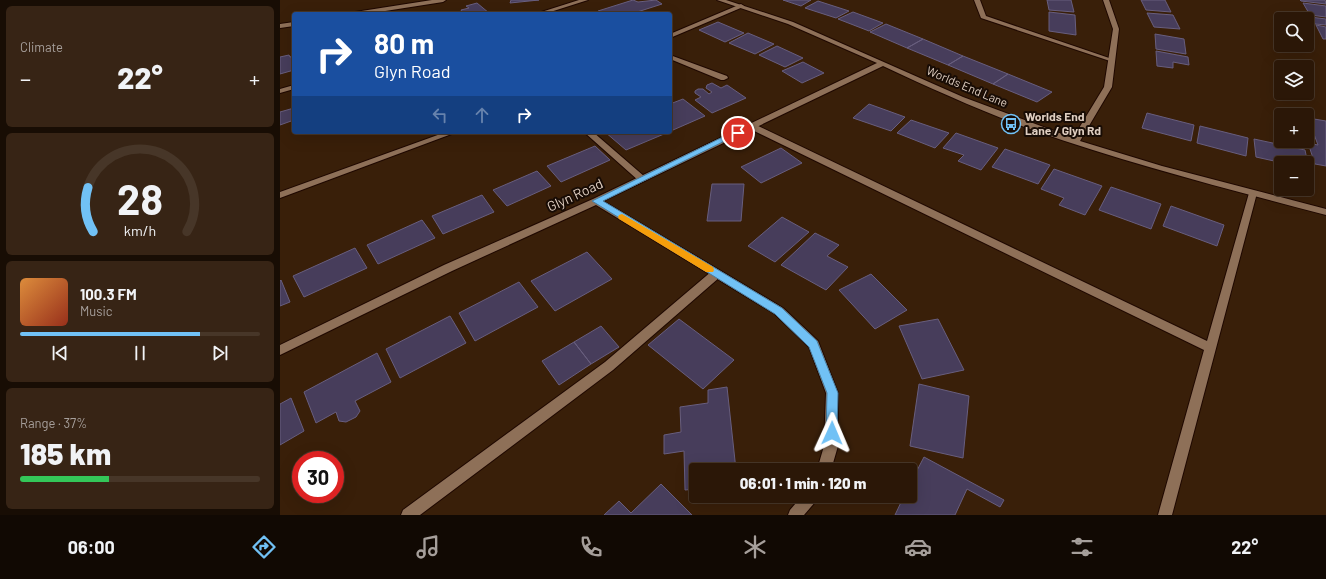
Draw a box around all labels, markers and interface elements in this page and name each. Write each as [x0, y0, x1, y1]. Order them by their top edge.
map controls [1274, 12, 1314, 196]
button: search [1274, 12, 1314, 52]
text: 80 m [374, 26, 434, 60]
icon: right [308, 28, 360, 80]
text: Climate [20, 39, 63, 55]
text: 22° [117, 59, 163, 95]
text: Glyn Road [374, 60, 451, 82]
button: layers [1274, 60, 1314, 100]
street label: Worlds End Lane [925, 63, 1010, 109]
text: − [20, 65, 31, 91]
text: + [249, 65, 260, 91]
icon: left [429, 104, 451, 126]
icon: ahead [471, 104, 493, 126]
icon: right [513, 104, 535, 126]
button: + [1274, 108, 1314, 148]
place label: Worlds End Lane / Glyn Rd [1025, 109, 1101, 137]
bus stop icon: Worlds End Lane / Glyn Rd [1000, 113, 1022, 135]
pin [721, 116, 755, 150]
icon: arrive [727, 122, 749, 144]
button: − [1274, 156, 1314, 196]
text: 28 [117, 173, 163, 223]
street label: Glyn Road [544, 174, 605, 215]
text: km/h [124, 221, 156, 238]
text: 100.3 FM [80, 285, 137, 303]
text: Music [80, 303, 113, 319]
icon: previous [49, 342, 71, 364]
icon: pause [129, 342, 151, 364]
icon: next [209, 342, 231, 364]
position arrow [811, 412, 853, 454]
text: Range · 37% [20, 415, 87, 431]
text: 185 km [20, 435, 111, 471]
speed limit sign: 30 [292, 451, 344, 503]
text: 06:01 · 1 min · 120 m [740, 474, 866, 492]
icon: directions [250, 533, 278, 561]
icon: music [414, 533, 442, 561]
icon: phone [577, 533, 605, 561]
icon: climate [741, 533, 769, 561]
icon: car [904, 533, 932, 561]
icon: filters [1068, 533, 1096, 561]
text: 06:00 [68, 536, 115, 558]
text: 22° [1231, 536, 1258, 558]

